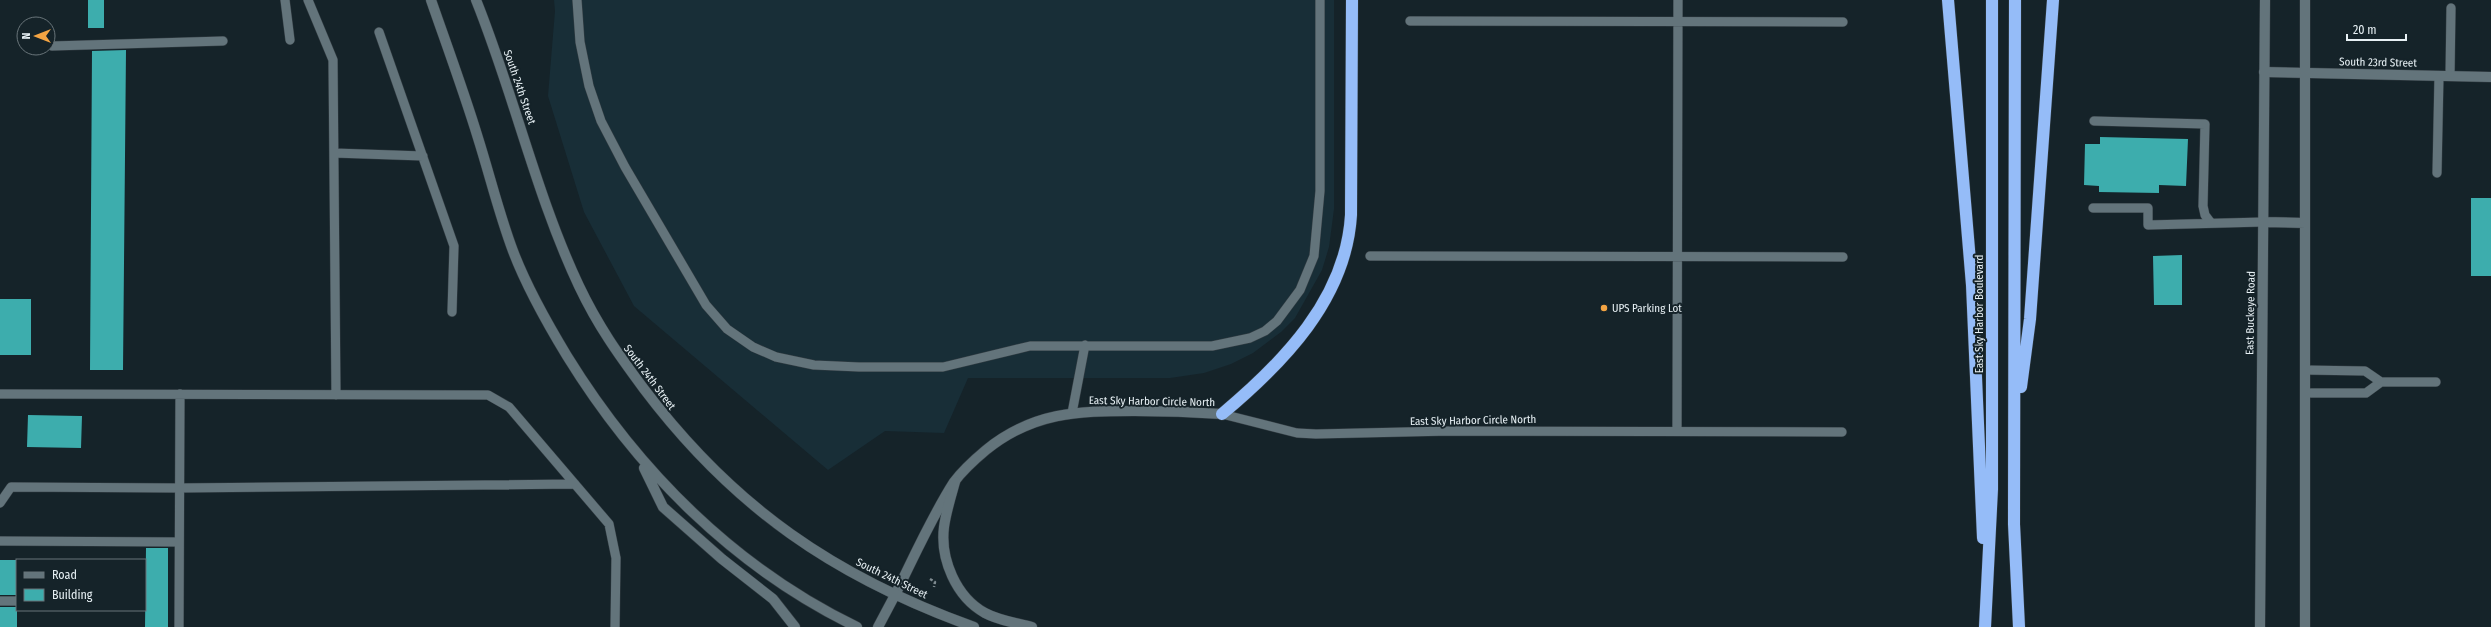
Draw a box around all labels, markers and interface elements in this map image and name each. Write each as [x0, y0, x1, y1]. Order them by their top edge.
north arrow [16, 16, 56, 56]
scale bar [2347, 16, 2406, 42]
text: 20 m [2353, 23, 2377, 37]
text: N [20, 33, 33, 39]
street label: South 24th Street [501, 48, 538, 127]
street label: South 23rd Street [2339, 55, 2417, 70]
street label: East Sky Harbor Boulevard [1973, 255, 1986, 373]
street label: East Buckeye Road [2243, 271, 2258, 355]
place label: UPS Parking Lot [1612, 302, 1682, 315]
marker: UPS Parking Lot [1599, 303, 1609, 313]
street label: South 24th Street [621, 342, 678, 413]
street label: East Sky Harbor Circle North [1089, 394, 1215, 409]
street label: East Sky Harbor Circle North [1410, 413, 1536, 428]
street label: South 24th Street [854, 556, 930, 602]
legend [16, 559, 146, 611]
text: Road [52, 568, 77, 582]
text: Building [52, 588, 93, 602]

